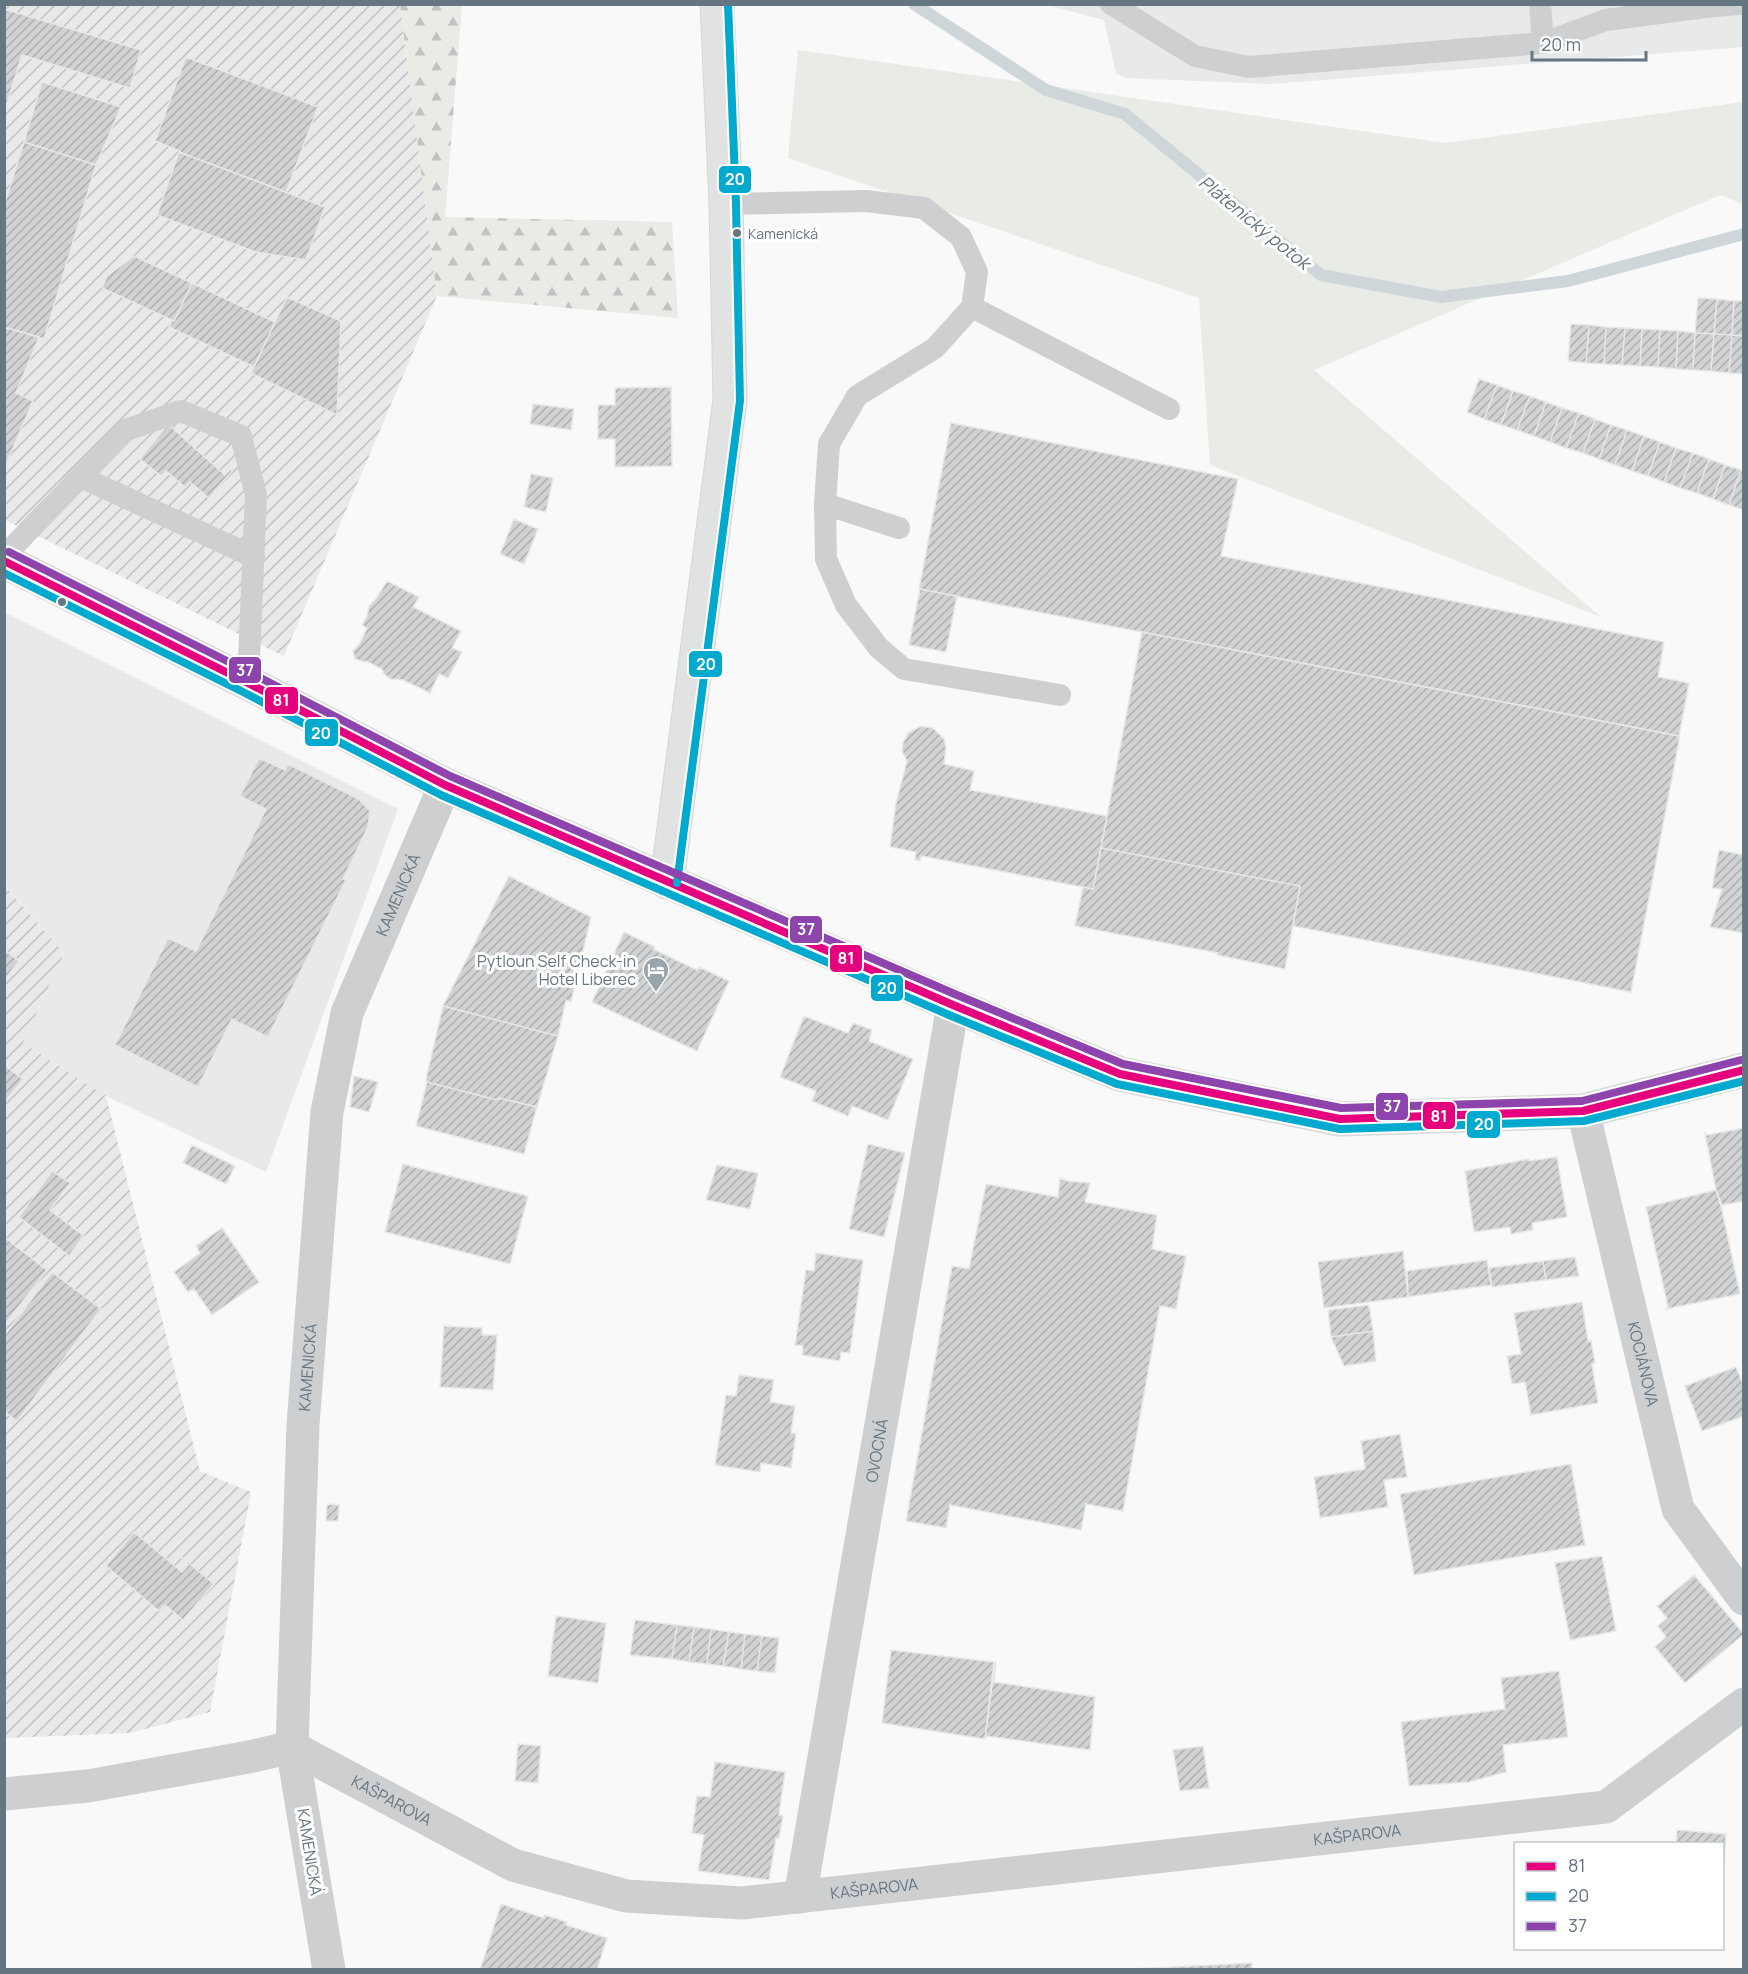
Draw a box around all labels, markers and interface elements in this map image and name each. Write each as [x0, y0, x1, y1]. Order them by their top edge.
scale bar [1532, 24, 1646, 62]
text: 20 m [1541, 32, 1581, 56]
line badge: 20 [718, 165, 752, 194]
text: 20 [725, 168, 745, 190]
water label: Plátenický potok [1194, 170, 1318, 276]
place label: Kamenická [748, 224, 818, 243]
marker: Kamenická [731, 227, 743, 239]
unlabelled marker [56, 596, 68, 608]
line badge: 20 [688, 650, 723, 678]
text: 20 [696, 653, 716, 675]
line badge: 37 [228, 656, 262, 684]
text: 37 [236, 659, 254, 681]
line badge: 81 [264, 686, 299, 715]
text: 81 [273, 689, 289, 711]
line badge: 20 [304, 718, 339, 747]
text: 20 [311, 722, 331, 744]
street label: KAMENICKÁ [370, 850, 425, 939]
line badge: 37 [789, 915, 823, 944]
text: 37 [797, 918, 815, 940]
line badge: 81 [829, 944, 863, 973]
text: 81 [838, 947, 854, 969]
place label: Pytloun Self Check-in Hotel Liberec [477, 950, 636, 990]
hotel icon: Pytloun Self Check-in Hotel Liberec [641, 955, 671, 993]
line badge: 20 [870, 974, 904, 1002]
text: 20 [877, 977, 897, 999]
line badge: 37 [1375, 1092, 1409, 1121]
text: 37 [1383, 1095, 1401, 1117]
line badge: 81 [1422, 1101, 1456, 1130]
text: 81 [1431, 1105, 1447, 1127]
line badge: 20 [1466, 1110, 1501, 1139]
text: 20 [1474, 1113, 1494, 1135]
street label: KOCIÁNOVA [1623, 1319, 1664, 1409]
street label: KAMENICKÁ [293, 1323, 322, 1412]
street label: OVOCNÁ [860, 1417, 893, 1484]
street label: KAŠPAROVA [348, 1770, 436, 1831]
street label: KAMENICKÁ [292, 1807, 328, 1897]
street label: KAŠPAROVA [1312, 1819, 1402, 1850]
legend [1514, 1842, 1724, 1950]
text: 81 [1568, 1853, 1585, 1877]
street label: KAŠPAROVA [829, 1873, 919, 1904]
text: 20 [1568, 1883, 1589, 1907]
text: 37 [1568, 1913, 1587, 1937]

